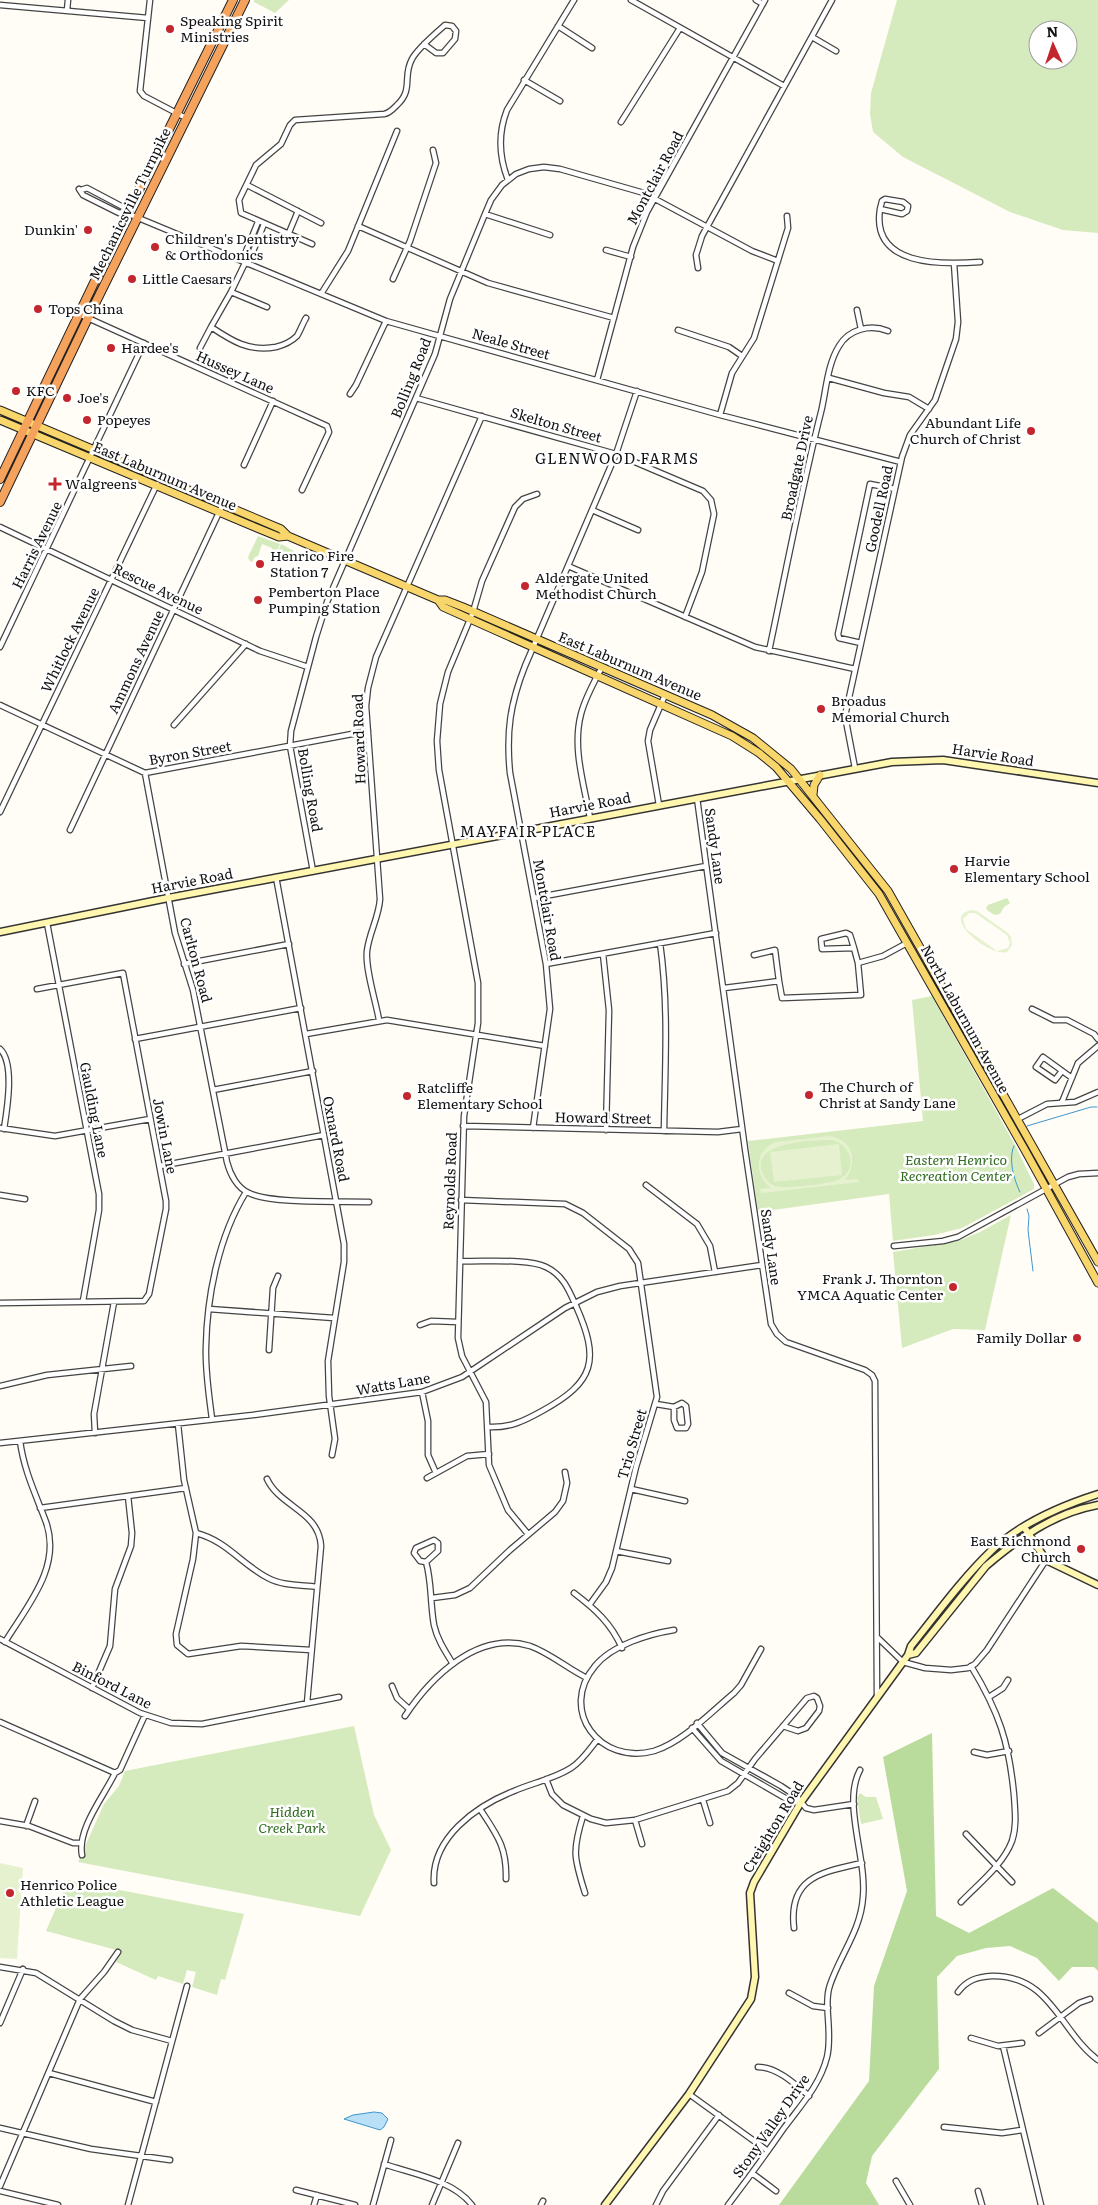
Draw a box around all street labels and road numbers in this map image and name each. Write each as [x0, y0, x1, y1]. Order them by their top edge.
street label: Mechanicsville Turnpike [83, 124, 175, 283]
street label: Montclair Road [621, 127, 687, 228]
street label: Neale Street [470, 322, 553, 364]
street label: Bolling Road [385, 334, 435, 421]
street label: Hussey Lane [193, 345, 278, 397]
street label: Skelton Street [508, 401, 605, 447]
street label: Broadgate Drive [775, 413, 817, 522]
street label: East Laburnum Avenue [90, 436, 240, 514]
street label: Goodell Road [859, 463, 897, 554]
street label: Harris Avenue [6, 497, 66, 592]
street label: Rescue Avenue [110, 558, 207, 619]
street label: Whitlock Avenue [35, 584, 103, 695]
street label: Ammons Avenue [102, 606, 168, 717]
street label: East Laburnum Avenue [555, 626, 705, 704]
street label: Howard Road [346, 693, 370, 785]
street label: Byron Street [147, 735, 233, 769]
street label: Harvie Road [951, 738, 1036, 770]
street label: Bolling Road [294, 746, 328, 834]
street label: Harvie Road [547, 786, 633, 822]
street label: Sandy Lane [701, 807, 731, 885]
street label: Montclair Road [529, 857, 567, 963]
street label: Harvie Road [149, 862, 235, 898]
street label: Carlton Road [176, 915, 218, 1005]
street label: North Laburnum Avenue [917, 941, 1015, 1096]
street label: Gaulding Lane [76, 1060, 114, 1159]
street label: Oxnard Road [319, 1094, 355, 1184]
street label: Jowin Lane [149, 1096, 183, 1175]
street label: Howard Street [554, 1106, 652, 1128]
street label: Reynolds Road [437, 1131, 461, 1230]
street label: Sandy Lane [757, 1208, 787, 1286]
street label: Watts Lane [354, 1367, 432, 1399]
street label: Trio Street [611, 1406, 651, 1481]
street label: Binford Lane [69, 1655, 156, 1713]
street label: Creighton Road [737, 1776, 808, 1876]
street label: Stony Valley Drive [727, 2070, 813, 2181]

